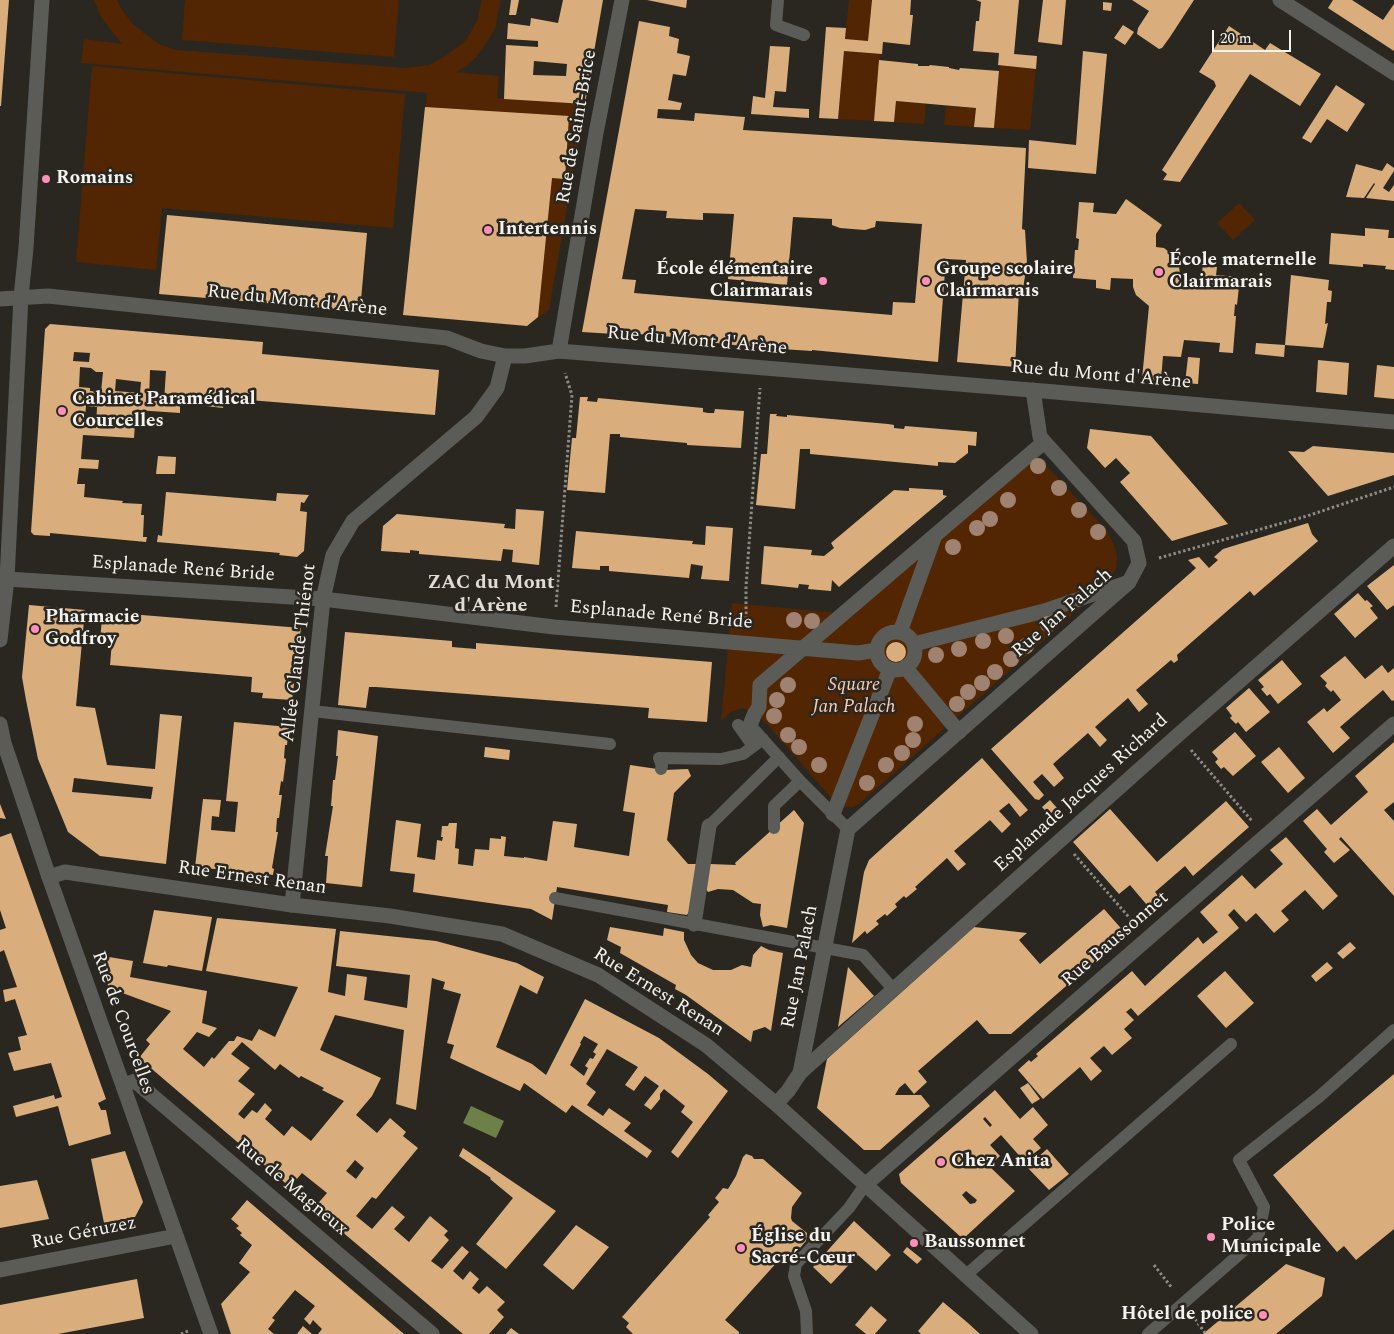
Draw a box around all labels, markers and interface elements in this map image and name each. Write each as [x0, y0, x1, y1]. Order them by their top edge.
scale bar [1214, 20, 1293, 52]
text: 20 m [1220, 27, 1252, 50]
street label: Rue de Saint-Brice [553, 48, 603, 206]
place label: Romains [56, 168, 133, 190]
marker: Romains [40, 173, 52, 185]
place label: Intertennis [498, 219, 597, 241]
marker: Intertennis [482, 224, 494, 236]
place label: École maternelle Clairmarais [1169, 250, 1316, 294]
place label: École élémentaire Clairmarais [656, 259, 813, 303]
place label: Groupe scolaire Clairmarais [936, 259, 1073, 303]
marker: École maternelle Clairmarais [1153, 266, 1165, 278]
marker: École élémentaire Clairmarais [817, 275, 829, 287]
marker: Groupe scolaire Clairmarais [920, 275, 932, 287]
street label: Rue du Mont d'Arène [206, 281, 388, 323]
street label: Rue du Mont d'Arène [606, 323, 788, 361]
street label: Rue du Mont d'Arène [1010, 357, 1192, 395]
place label: Cabinet Paramédical Courcelles [72, 389, 256, 433]
marker: Cabinet Paramédical Courcelles [56, 405, 68, 417]
street label: Esplanade René Bride [91, 552, 275, 588]
street label: Allée Claude Thiénot [278, 563, 322, 743]
street label: Rue Jan Palach [1008, 564, 1118, 664]
district label: ZAC du Mont d'Arène [427, 572, 555, 619]
street label: Esplanade René Bride [569, 597, 753, 635]
place label: Pharmacie Godfroy [45, 607, 139, 651]
marker: Pharmacie Godfroy [29, 623, 41, 635]
park label: Square Jan Palach [812, 675, 896, 719]
street label: Esplanade Jacques Richard [990, 710, 1174, 878]
street label: Rue Ernest Renan [176, 857, 328, 901]
street label: Rue Baussonnet [1058, 887, 1174, 993]
street label: Rue Jan Palach [778, 903, 824, 1031]
street label: Rue Ernest Renan [588, 944, 728, 1042]
street label: Rue de Courcelles [85, 948, 159, 1098]
street label: Rue de Magneux [230, 1134, 352, 1242]
place label: Chez Anita [951, 1151, 1050, 1173]
marker: Chez Anita [935, 1156, 947, 1168]
street label: Rue Géruzez [30, 1213, 138, 1255]
place label: Police Municipale [1221, 1215, 1321, 1259]
place label: Église du Sacré-Cœur [751, 1226, 855, 1270]
marker: Police Municipale [1205, 1231, 1217, 1243]
place label: Baussonnet [924, 1232, 1026, 1254]
marker: Baussonnet [908, 1237, 920, 1249]
marker: Église du Sacré-Cœur [735, 1242, 747, 1254]
place label: Hôtel de police [1121, 1304, 1253, 1326]
marker: Hôtel de police [1257, 1309, 1269, 1321]

